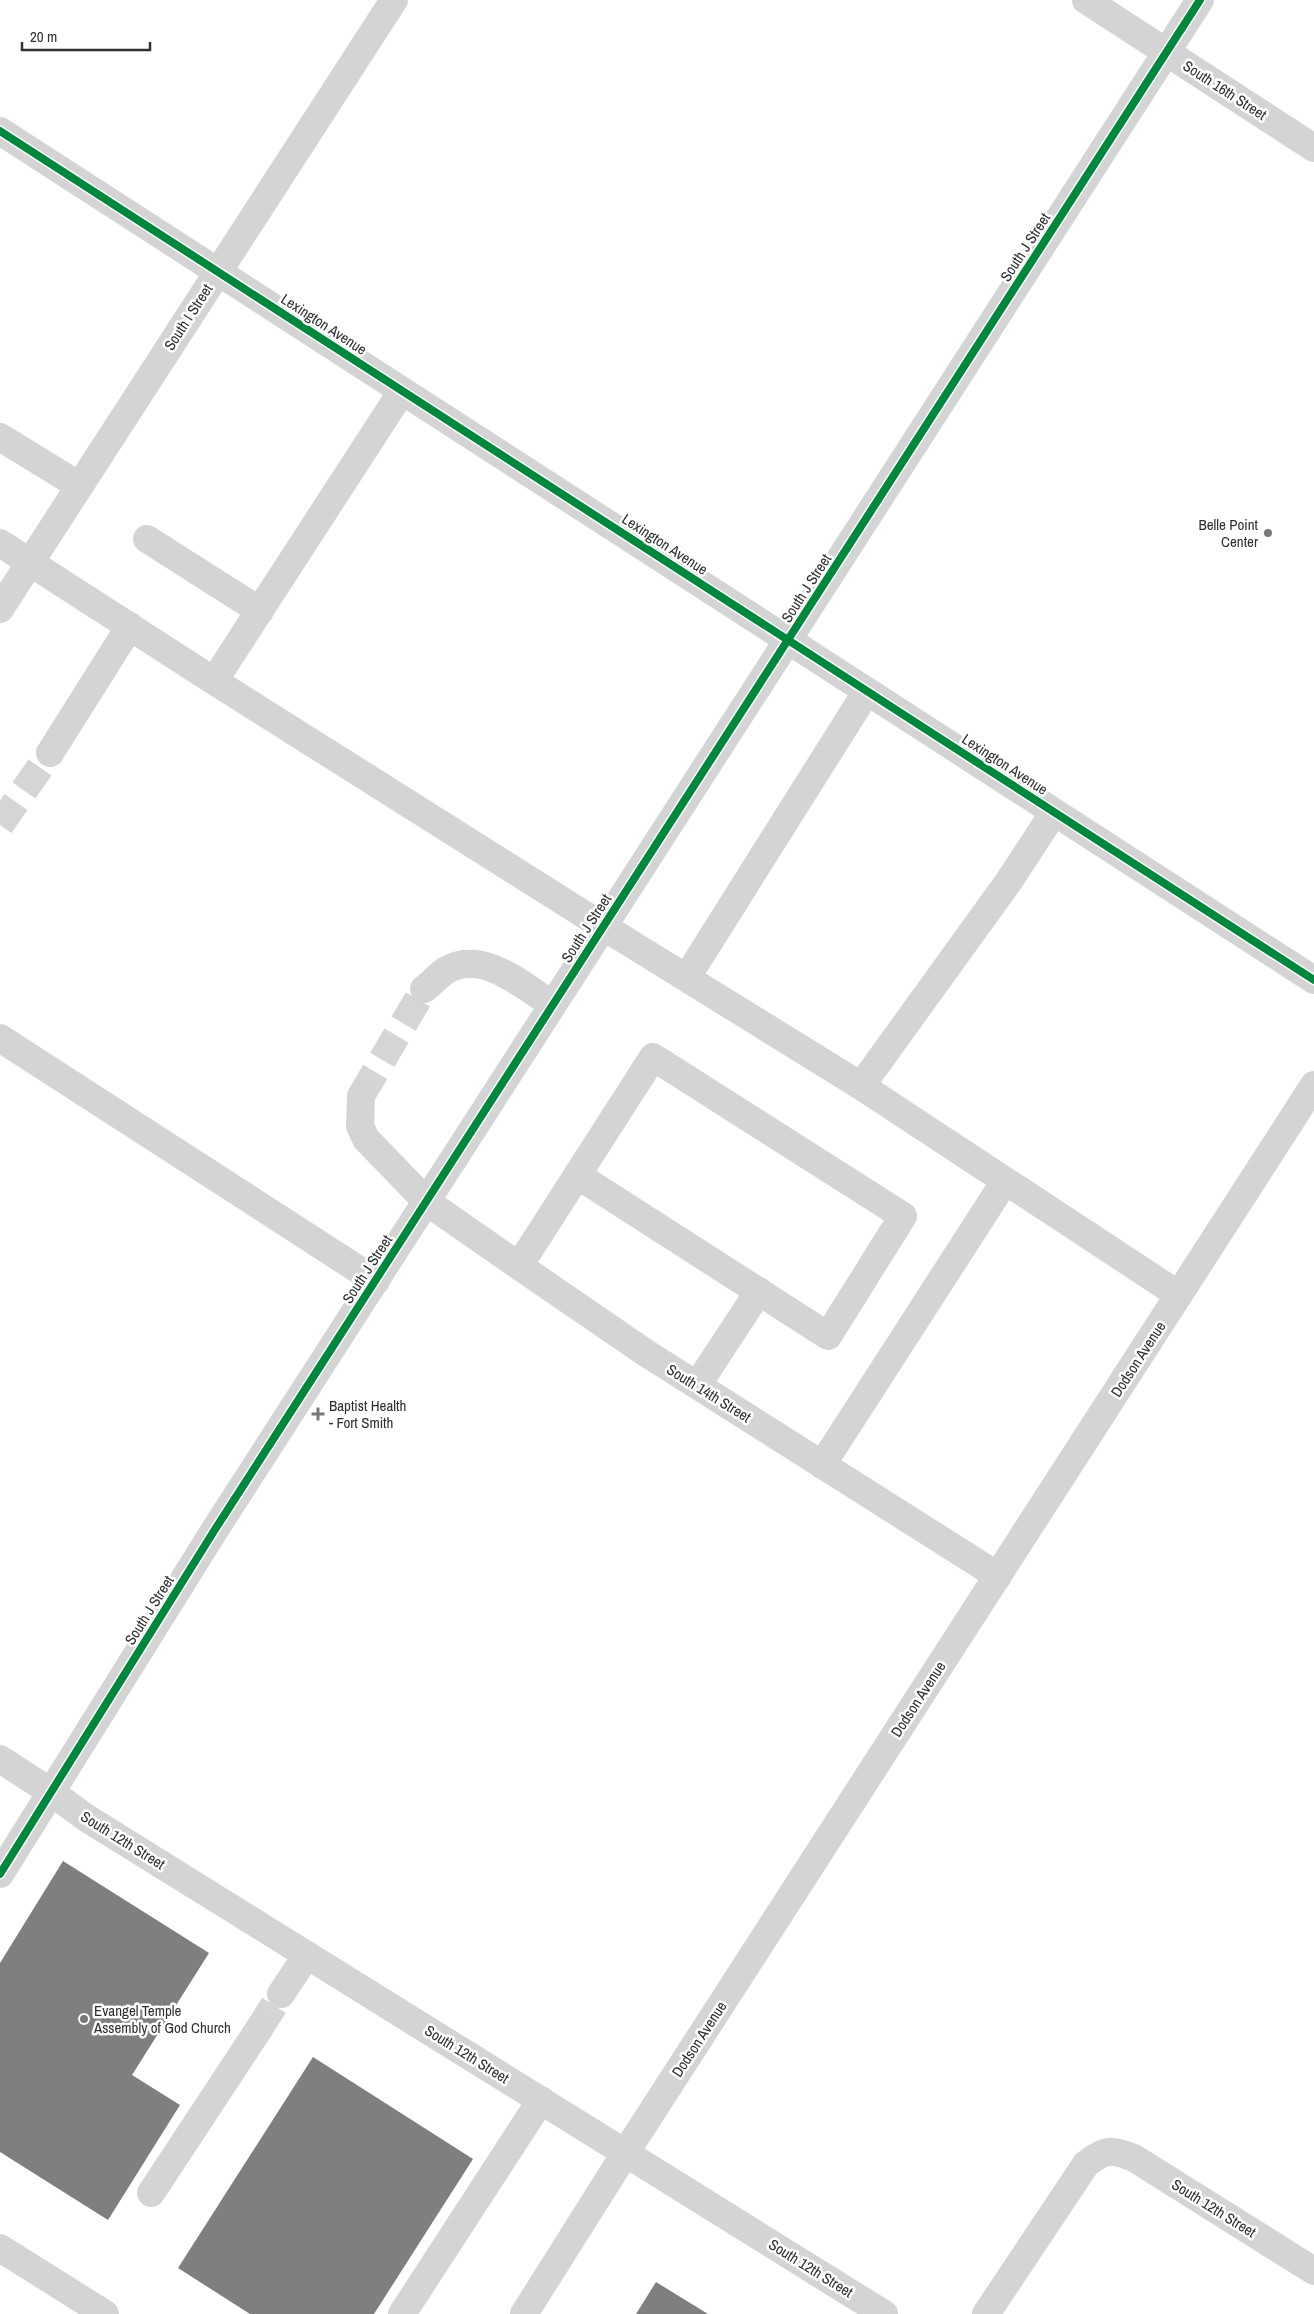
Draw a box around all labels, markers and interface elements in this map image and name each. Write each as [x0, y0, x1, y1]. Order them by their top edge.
scale bar [22, 20, 150, 52]
text: 20 m [30, 26, 57, 47]
street label: South 16th Street [1179, 55, 1271, 125]
street label: South J Street [995, 208, 1055, 285]
street label: South I Street [159, 279, 218, 354]
street label: Lexington Avenue [277, 288, 371, 360]
street label: Lexington Avenue [618, 508, 712, 580]
place label: Belle Point Center [1199, 514, 1259, 552]
marker: Belle Point Center [1262, 527, 1274, 539]
street label: South J Street [776, 549, 836, 626]
street label: Lexington Avenue [958, 728, 1052, 800]
street label: South J Street [556, 889, 616, 966]
street label: South J Street [337, 1230, 397, 1307]
street label: Dodson Avenue [1106, 1317, 1170, 1401]
street label: South 14th Street [663, 1359, 756, 1428]
place label: Baptist Health - Fort Smith [329, 1395, 406, 1433]
marker: Baptist Health - Fort Smith [311, 1407, 325, 1421]
street label: South J Street [119, 1571, 179, 1649]
street label: Dodson Avenue [886, 1657, 950, 1741]
street label: South 12th Street [77, 1806, 170, 1875]
street label: Dodson Avenue [667, 1997, 731, 2081]
place label: Evangel Temple Assembly of God Church [93, 2000, 231, 2038]
marker: Evangel Temple Assembly of God Church [78, 2013, 90, 2025]
street label: South 12th Street [421, 2020, 514, 2089]
street label: South 12th Street [1168, 2174, 1261, 2243]
street label: South 12th Street [765, 2234, 858, 2303]

